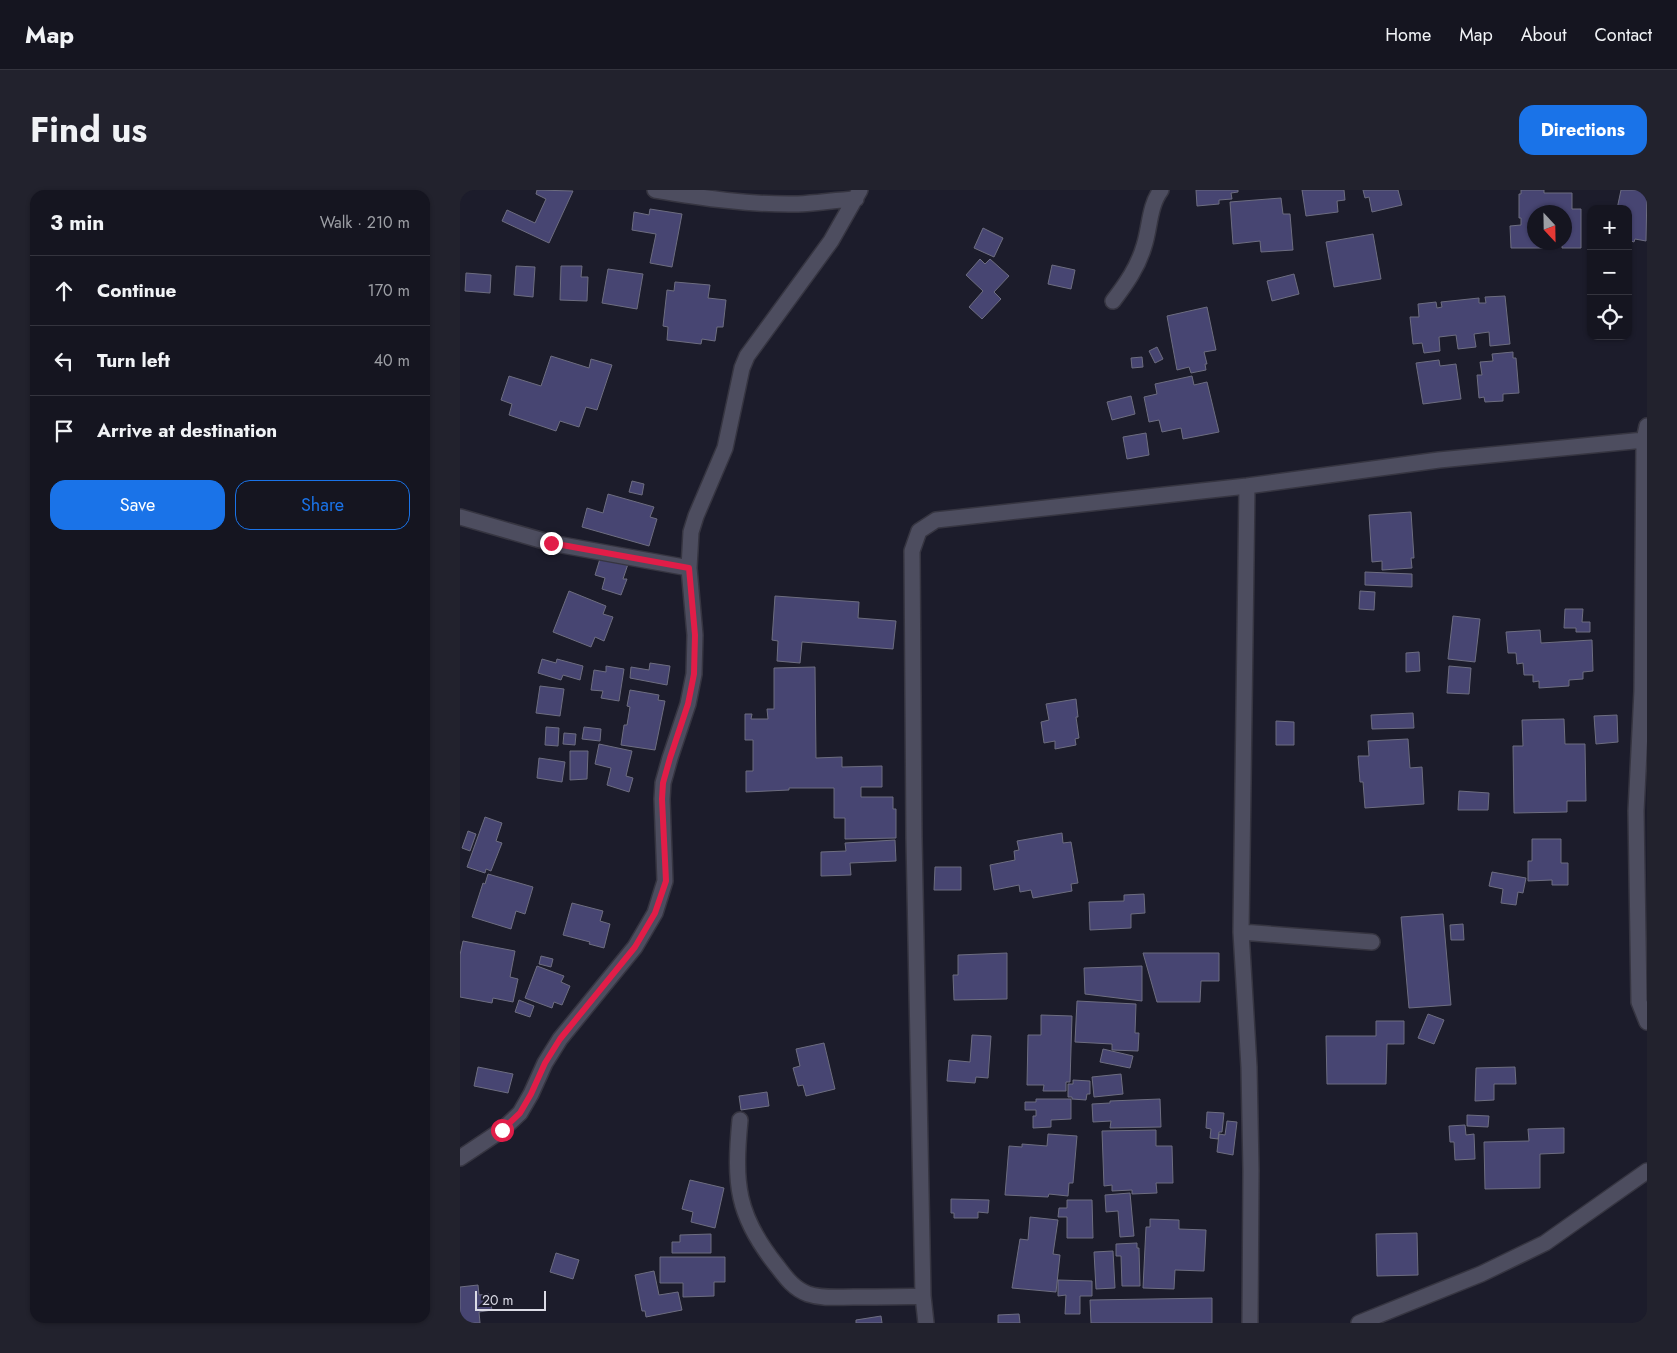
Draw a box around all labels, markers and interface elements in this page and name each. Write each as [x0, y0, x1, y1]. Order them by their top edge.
text: Map [25, 17, 74, 52]
text: Home [1385, 22, 1431, 48]
text: Map [1459, 22, 1493, 48]
text: About [1521, 22, 1566, 48]
text: Contact [1594, 22, 1652, 48]
text: Find us [30, 105, 147, 155]
button: Directions [1519, 105, 1647, 155]
north arrow [1527, 205, 1572, 250]
map controls [1587, 205, 1632, 340]
button: + [1587, 205, 1632, 250]
text: 3 min [50, 208, 104, 238]
text: Walk · 210 m [320, 211, 410, 234]
button: − [1587, 250, 1632, 295]
icon: ahead [50, 277, 78, 305]
text: Continue [97, 277, 176, 304]
text: 170 m [368, 279, 410, 302]
button: locate [1587, 295, 1632, 340]
icon: left [50, 347, 78, 375]
text: Turn left [97, 347, 170, 374]
text: 40 m [374, 349, 410, 372]
icon: arrive [50, 417, 78, 445]
text: Arrive at destination [97, 417, 277, 444]
button: Save [50, 480, 225, 530]
button: Share [235, 480, 410, 530]
route end [540, 532, 563, 555]
route start [491, 1119, 514, 1142]
scale bar [475, 1288, 546, 1311]
text: 20 m [482, 1290, 514, 1310]

